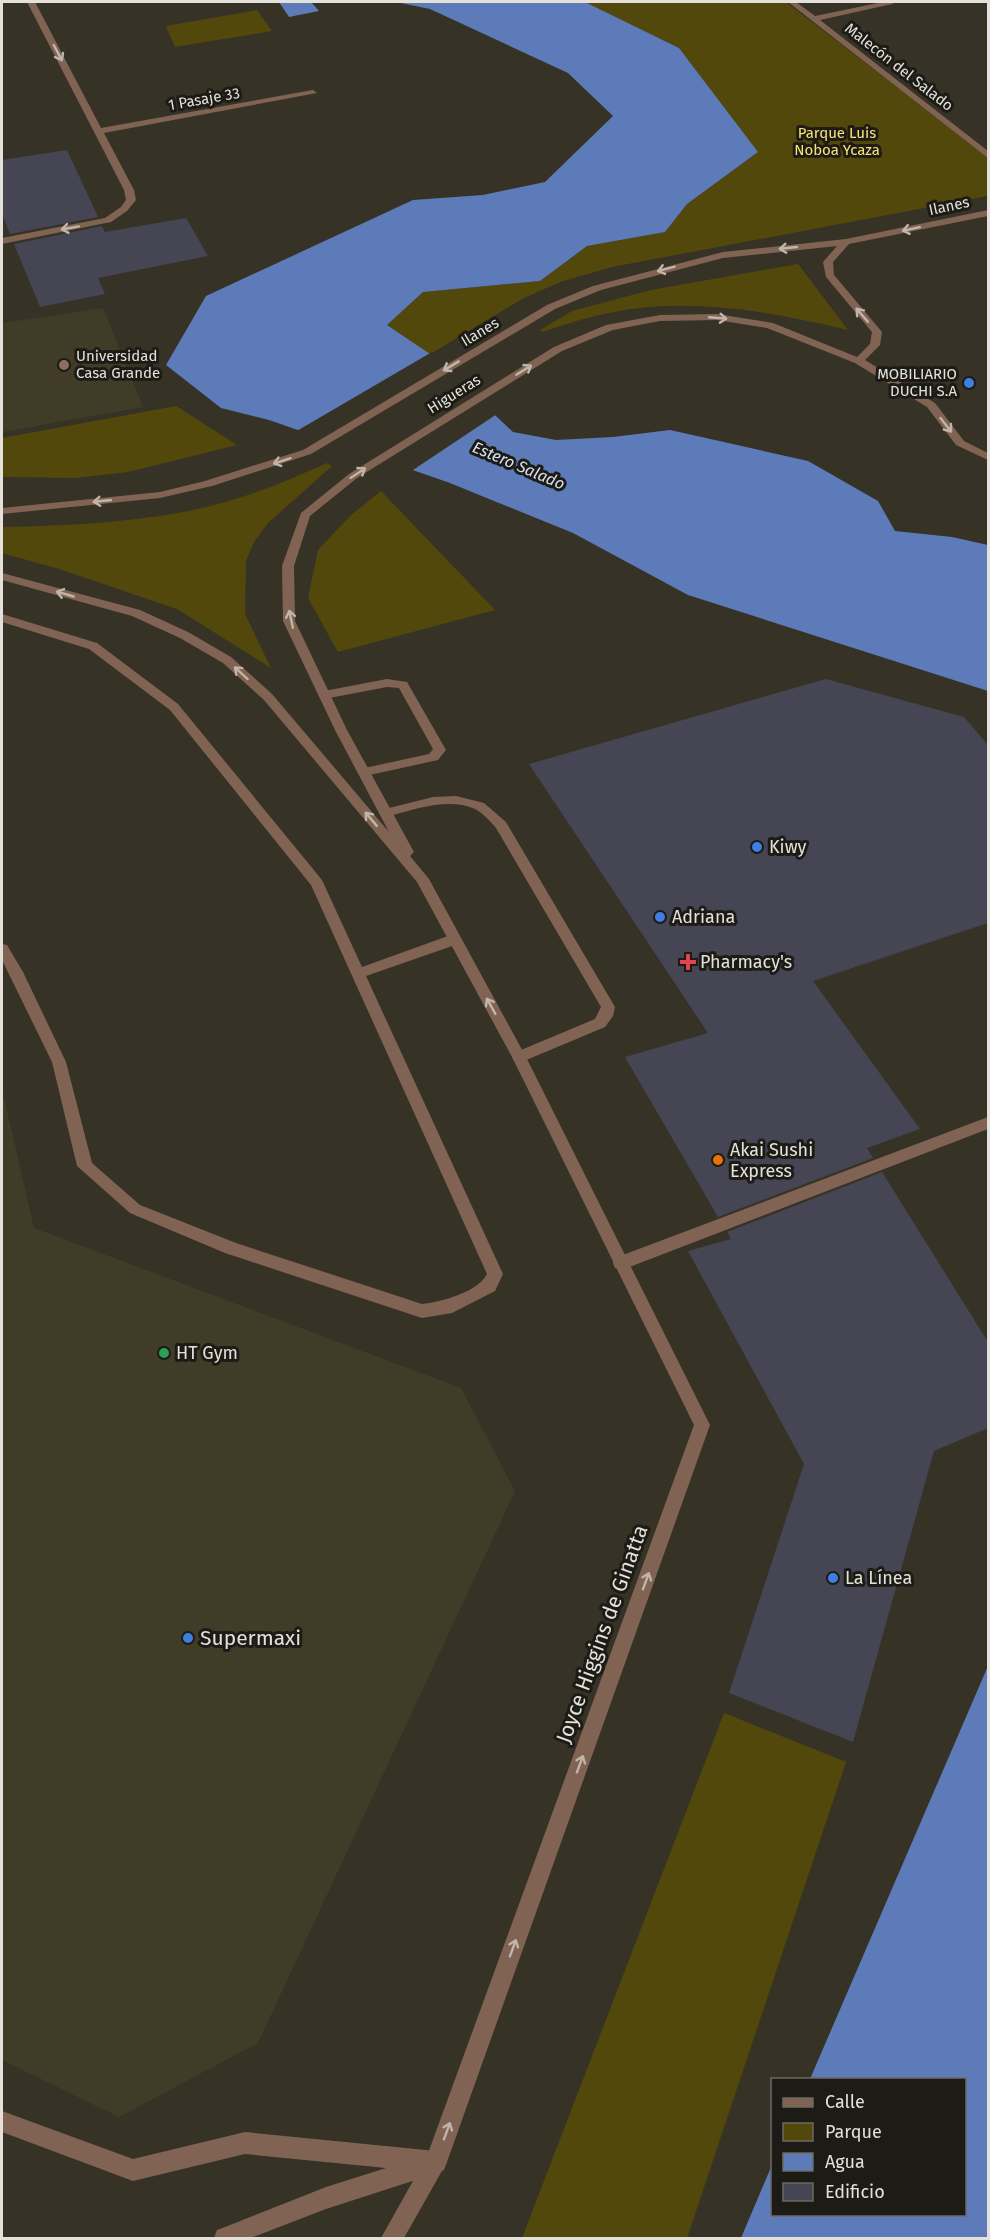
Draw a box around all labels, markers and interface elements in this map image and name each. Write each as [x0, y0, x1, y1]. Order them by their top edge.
street label: Malecón del Salado [841, 19, 957, 115]
one-way arrow [53, 44, 65, 62]
street label: 1 Pasaje 33 [167, 84, 241, 114]
park label: Parque Luis Noboa Ycaza [794, 124, 880, 159]
street label: Ilanes [927, 193, 971, 219]
one-way arrow [61, 223, 81, 234]
one-way arrow [901, 224, 921, 235]
one-way arrow [778, 243, 798, 254]
one-way arrow [657, 264, 676, 275]
one-way arrow [856, 307, 869, 323]
one-way arrow [708, 313, 728, 324]
street label: Ilanes [458, 314, 502, 350]
place label: Universidad Casa Grande [76, 347, 160, 382]
marker: Universidad Casa Grande [57, 358, 71, 372]
one-way arrow [443, 360, 460, 372]
one-way arrow [515, 364, 532, 376]
place label: MOBILIARIO DUCHI S.A [877, 365, 957, 400]
street label: Higueras [424, 371, 484, 417]
marker: MOBILIARIO DUCHI S.A [962, 376, 976, 390]
one-way arrow [940, 417, 953, 433]
water label: Estero Salado [470, 437, 568, 493]
one-way arrow [273, 456, 292, 467]
one-way arrow [350, 467, 367, 480]
one-way arrow [92, 496, 112, 507]
one-way arrow [56, 587, 75, 599]
one-way arrow [285, 610, 296, 629]
one-way arrow [234, 666, 249, 680]
one-way arrow [364, 811, 378, 826]
place label: Kiwy [769, 836, 807, 858]
marker: Kiwy [750, 840, 764, 854]
place label: Adriana [672, 906, 735, 928]
marker: Adriana [653, 910, 667, 924]
place label: Pharmacy's [700, 951, 792, 973]
marker: Pharmacy's [681, 955, 695, 969]
one-way arrow [485, 998, 497, 1015]
place label: Akai Sushi Express [730, 1139, 813, 1182]
marker: Akai Sushi Express [711, 1153, 725, 1167]
place label: HT Gym [176, 1342, 238, 1364]
marker: HT Gym [157, 1346, 171, 1360]
street label: Joyce Higgins de Ginatta [550, 1521, 654, 1747]
place label: La Línea [845, 1567, 912, 1589]
marker: La Línea [826, 1571, 840, 1585]
one-way arrow [641, 1572, 652, 1591]
place label: Supermaxi [200, 1625, 301, 1651]
marker: Supermaxi [181, 1631, 195, 1645]
one-way arrow [575, 1755, 586, 1774]
one-way arrow [509, 1939, 520, 1957]
legend [771, 2078, 966, 2216]
text: Calle [825, 2091, 865, 2113]
text: Parque [825, 2121, 882, 2143]
one-way arrow [443, 2122, 454, 2141]
text: Agua [825, 2151, 865, 2173]
text: Edificio [825, 2181, 885, 2203]

